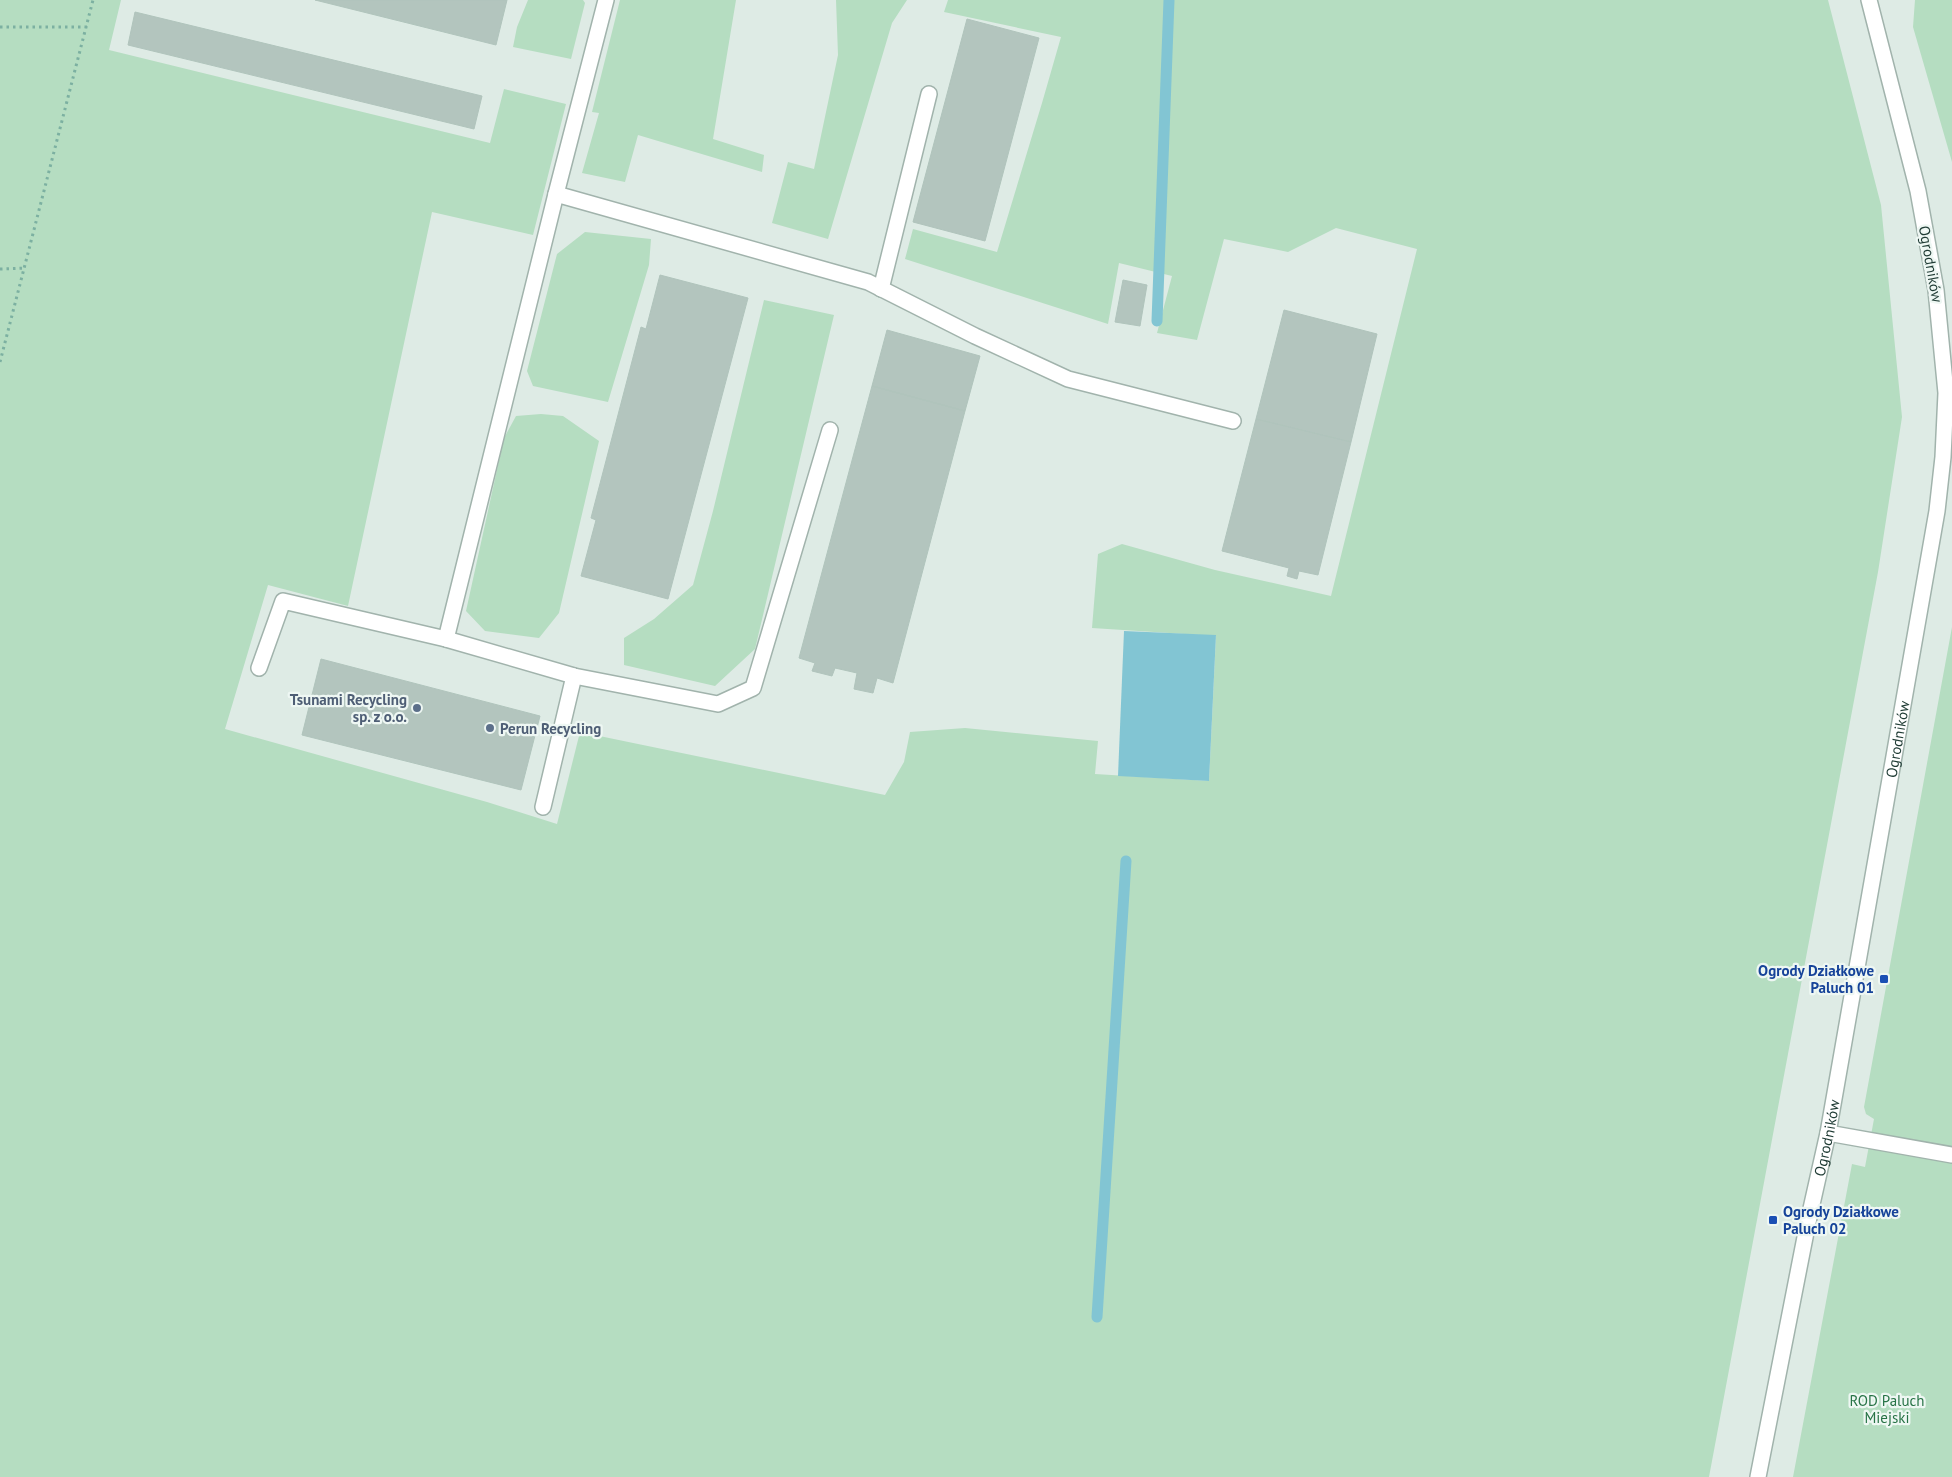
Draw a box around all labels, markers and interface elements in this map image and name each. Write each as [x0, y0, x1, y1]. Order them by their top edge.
street label: Ogrodników [1915, 224, 1947, 304]
place label: Tsunami Recycling sp. z o.o. [290, 690, 407, 726]
street label: Ogrodników [1881, 699, 1913, 779]
marker: Tsunami Recycling sp. z o.o. [411, 702, 423, 714]
place label: Perun Recycling [500, 719, 601, 738]
marker: Perun Recycling [484, 722, 496, 734]
place label: Ogrody Działkowe Paluch 01 [1758, 961, 1874, 997]
marker: Ogrody Działkowe Paluch 01 [1878, 973, 1890, 985]
street label: Ogrodników [1809, 1098, 1843, 1178]
place label: Ogrody Działkowe Paluch 02 [1783, 1202, 1899, 1238]
marker: Ogrody Działkowe Paluch 02 [1767, 1214, 1779, 1226]
park label: ROD Paluch Miejski [1849, 1391, 1925, 1427]

